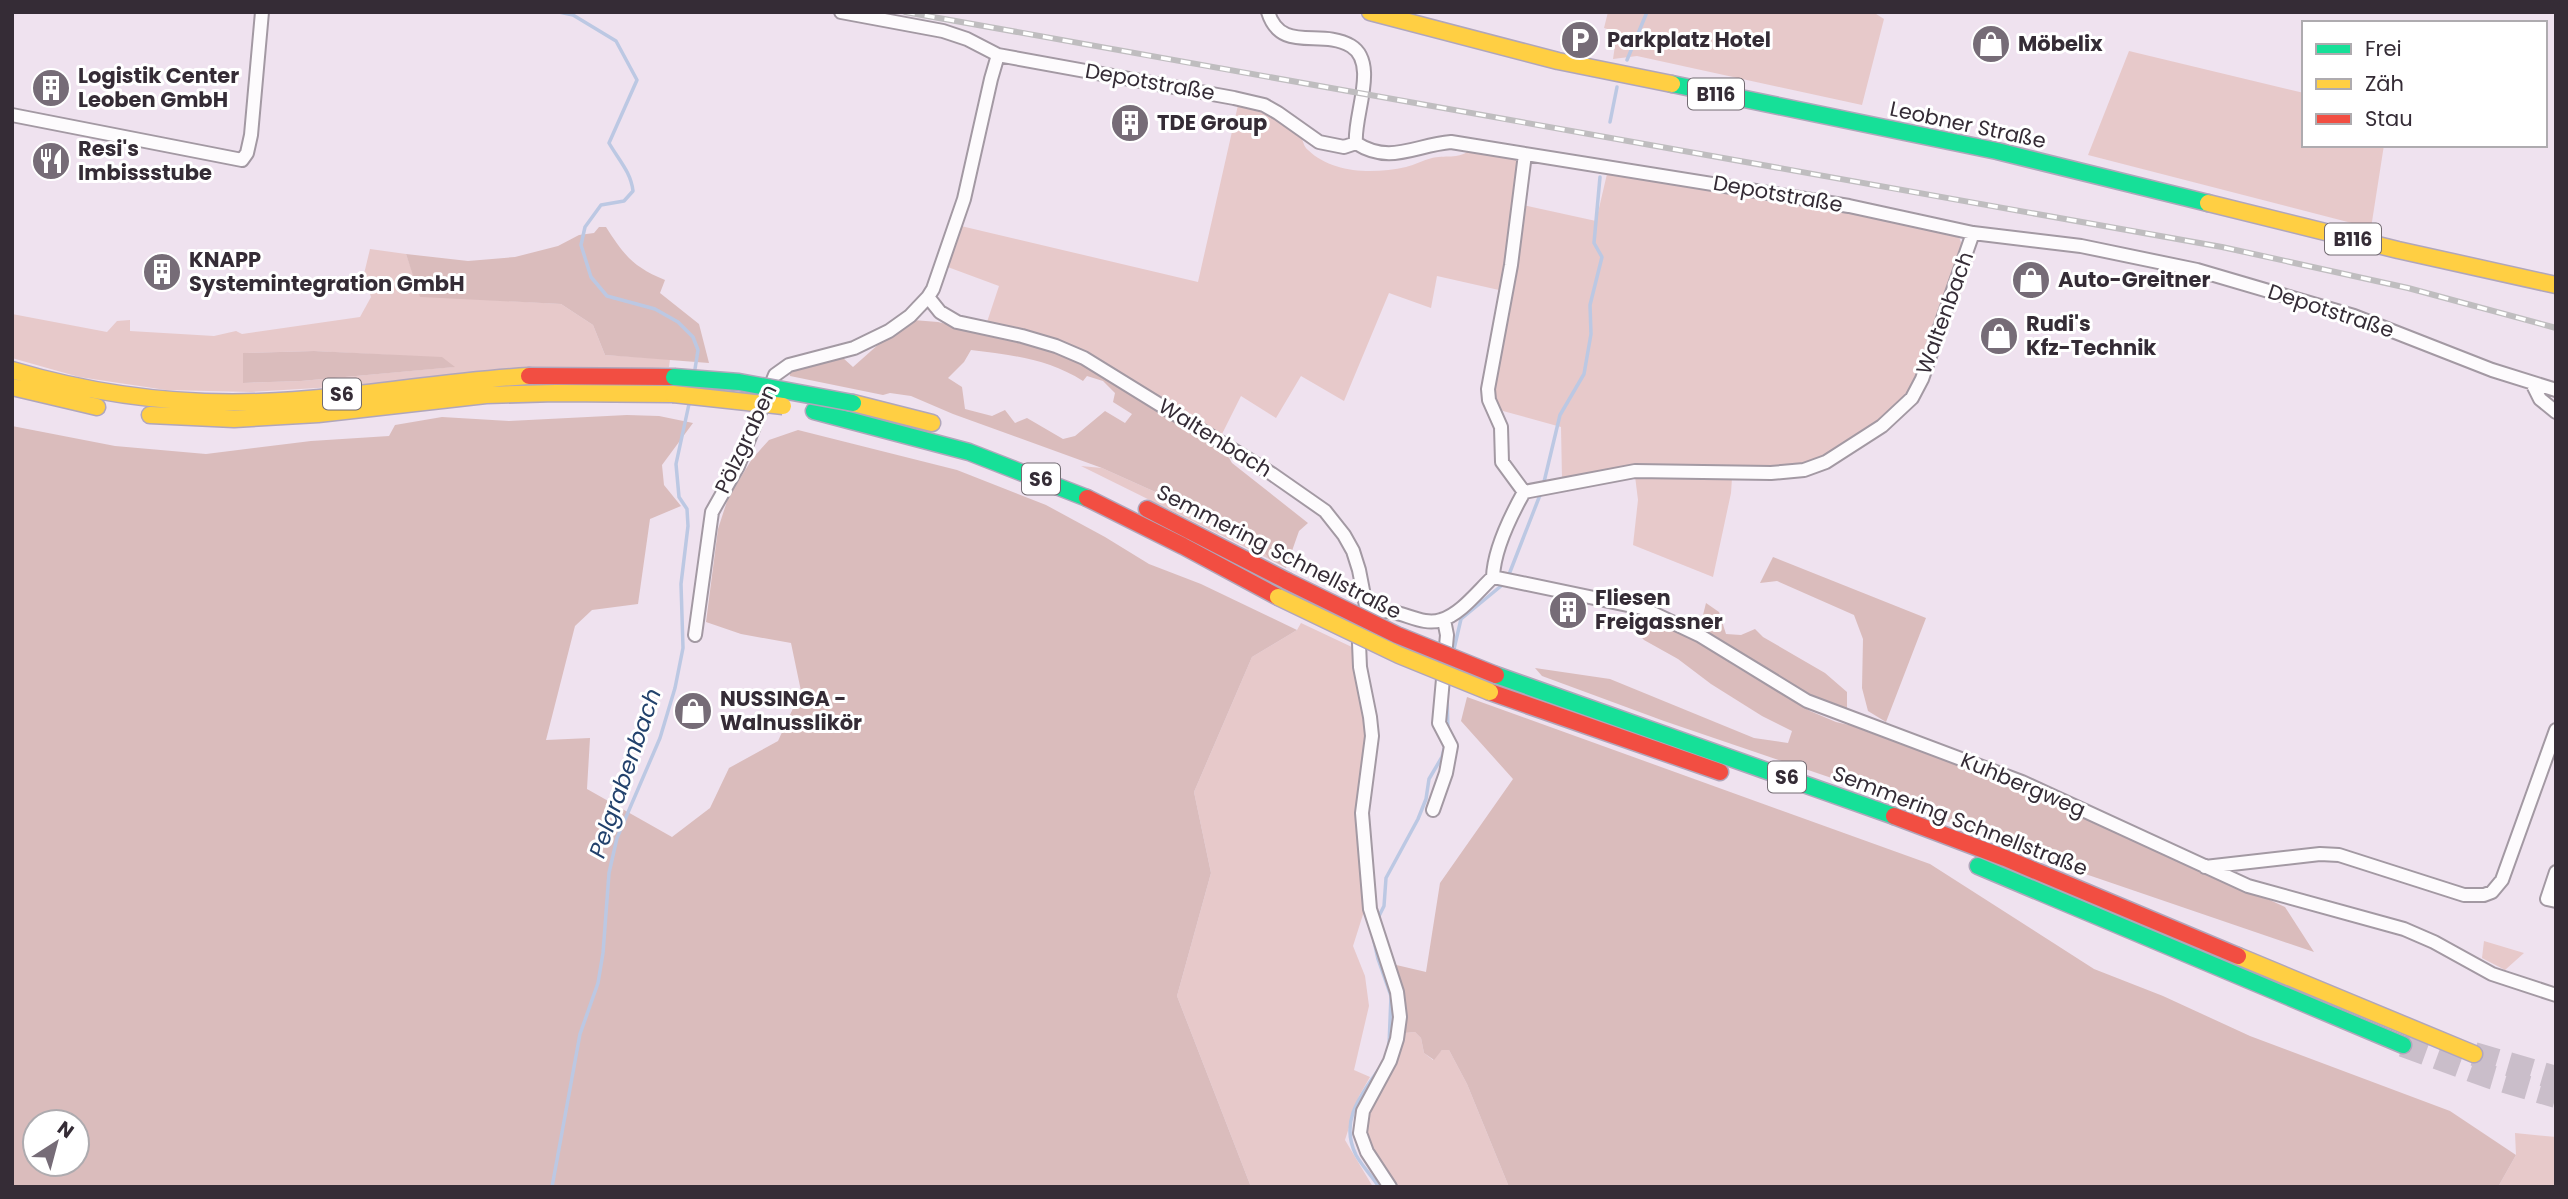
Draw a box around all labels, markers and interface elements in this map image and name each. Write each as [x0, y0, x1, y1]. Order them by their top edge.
parking icon: Parkplatz Hotel [1559, 19, 1601, 61]
legend [2302, 21, 2547, 147]
shop icon: Möbelix [1970, 23, 2012, 65]
place label: Parkplatz Hotel [1607, 25, 1771, 54]
place label: Möbelix [2018, 29, 2103, 58]
text: Frei [2365, 34, 2402, 63]
street label: Depotstraße [1083, 56, 1217, 107]
place label: Logistik Center Leoben GmbH [78, 61, 239, 114]
building icon: Logistik Center Leoben GmbH [30, 67, 72, 109]
text: Zäh [2365, 69, 2404, 98]
road number: B116 [1688, 78, 1744, 110]
street label: Leobner Straße [1887, 94, 2049, 155]
building icon: TDE Group [1109, 102, 1151, 144]
text: Stau [2365, 104, 2413, 133]
place label: TDE Group [1157, 108, 1267, 137]
place label: Resi's Imbissstube [78, 134, 212, 187]
restaurant icon: Resi's Imbissstube [30, 140, 72, 182]
street label: Depotstraße [1711, 168, 1845, 219]
road number: B116 [2325, 224, 2381, 255]
place label: KNAPP Systemintegration GmbH [189, 245, 464, 298]
street label: Waltenbach [1909, 247, 1980, 378]
building icon: KNAPP Systemintegration GmbH [141, 251, 183, 293]
shop icon: Auto-Greitner [2010, 259, 2052, 301]
place label: Auto-Greitner [2058, 265, 2210, 294]
street label: Depotstraße [2264, 276, 2398, 345]
place label: Rudi's Kfz-Technik [2026, 309, 2156, 362]
shop icon: Rudi's Kfz-Technik [1978, 315, 2020, 357]
road number: S6 [323, 378, 361, 410]
street label: Pölzgraben [708, 380, 783, 498]
street label: Waltenbach [1153, 391, 1277, 484]
road number: S6 [1022, 464, 1060, 494]
street label: Semmering Schnellstraße [1152, 477, 1407, 626]
place label: Fliesen Freigassner [1595, 583, 1723, 636]
building icon: Fliesen Freigassner [1547, 589, 1589, 631]
water label: Pelgrabenbach [581, 684, 669, 862]
place label: NUSSINGA - Walnusslikör [720, 684, 862, 737]
shop icon: NUSSINGA - Walnusslikör [672, 690, 714, 732]
street label: Kuhbergweg [1956, 745, 2090, 824]
street label: Semmering Schnellstraße [1828, 758, 2092, 883]
road number: S6 [1768, 762, 1806, 792]
north arrow [21, 1108, 91, 1178]
text: N [52, 1115, 79, 1145]

